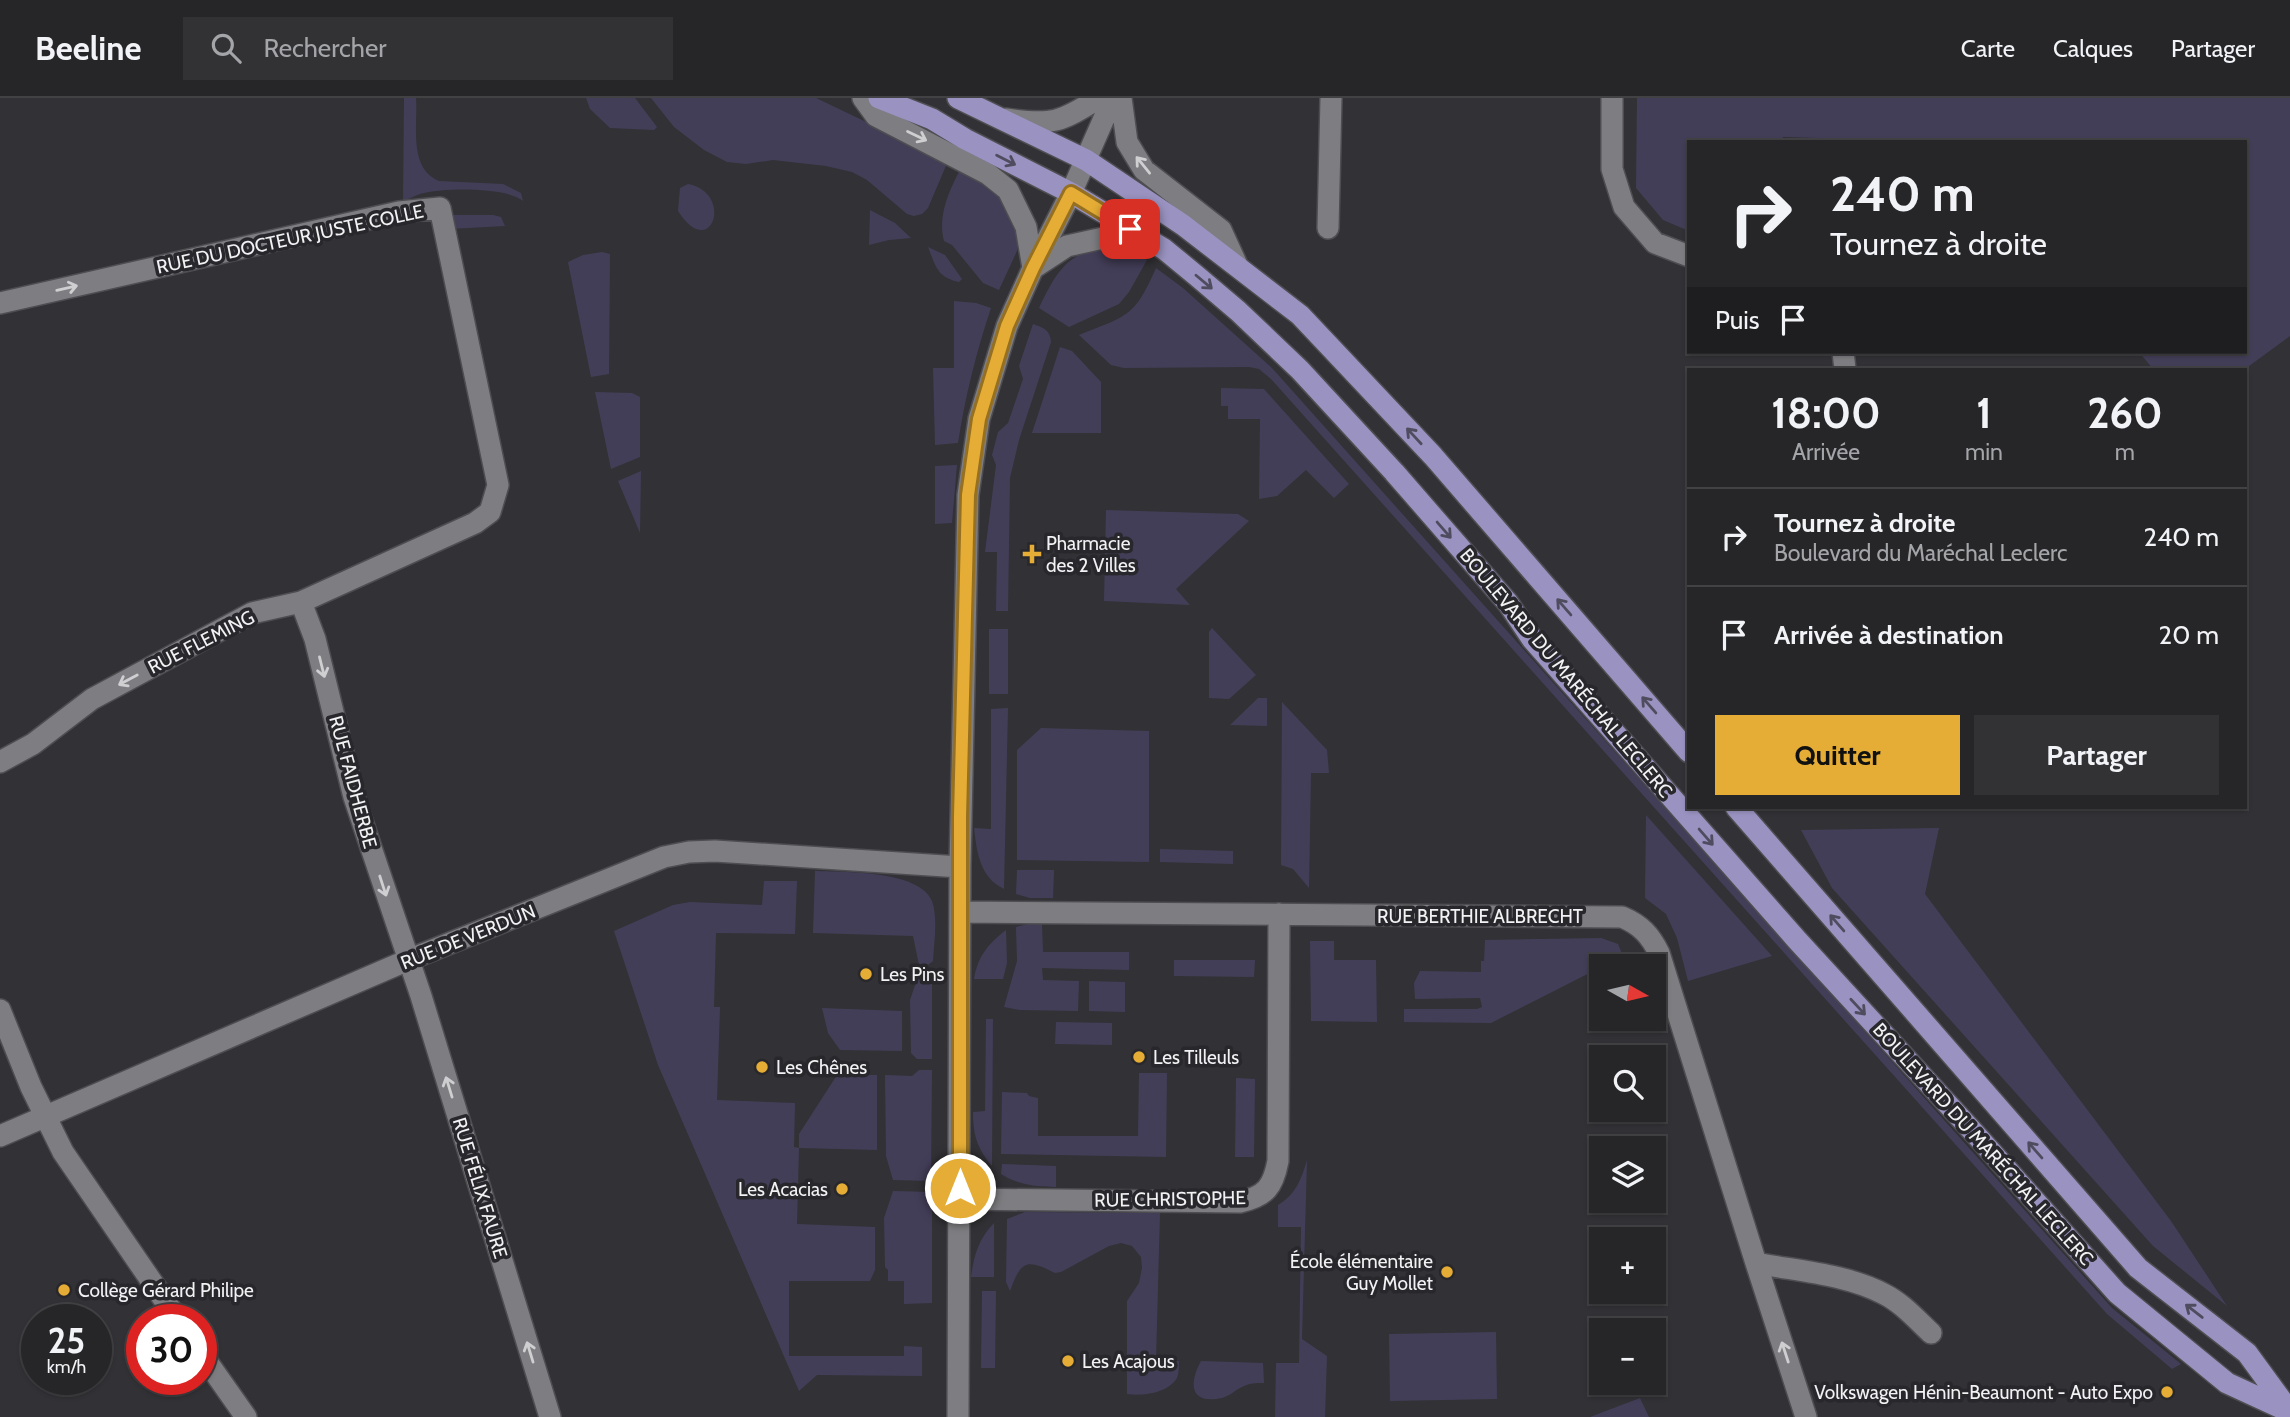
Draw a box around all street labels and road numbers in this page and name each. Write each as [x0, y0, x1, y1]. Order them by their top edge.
street label: RUE DU DOCTEUR JUSTE COLLE [154, 199, 426, 279]
street label: BOULEVARD DU MARÉCHAL LECLERC [1455, 543, 1678, 802]
street label: RUE FLEMING [144, 605, 258, 679]
street label: RUE FAIDHERBE [324, 713, 382, 851]
street label: RUE DE VERDUN [397, 900, 539, 974]
street label: RUE BERTHIE ALBRECHT [1377, 905, 1583, 928]
street label: BOULEVARD DU MARÉCHAL LECLERC [1868, 1018, 2099, 1270]
street label: RUE FÉLIX FAURE [448, 1114, 513, 1261]
street label: RUE CHRISTOPHE [1094, 1186, 1246, 1212]

